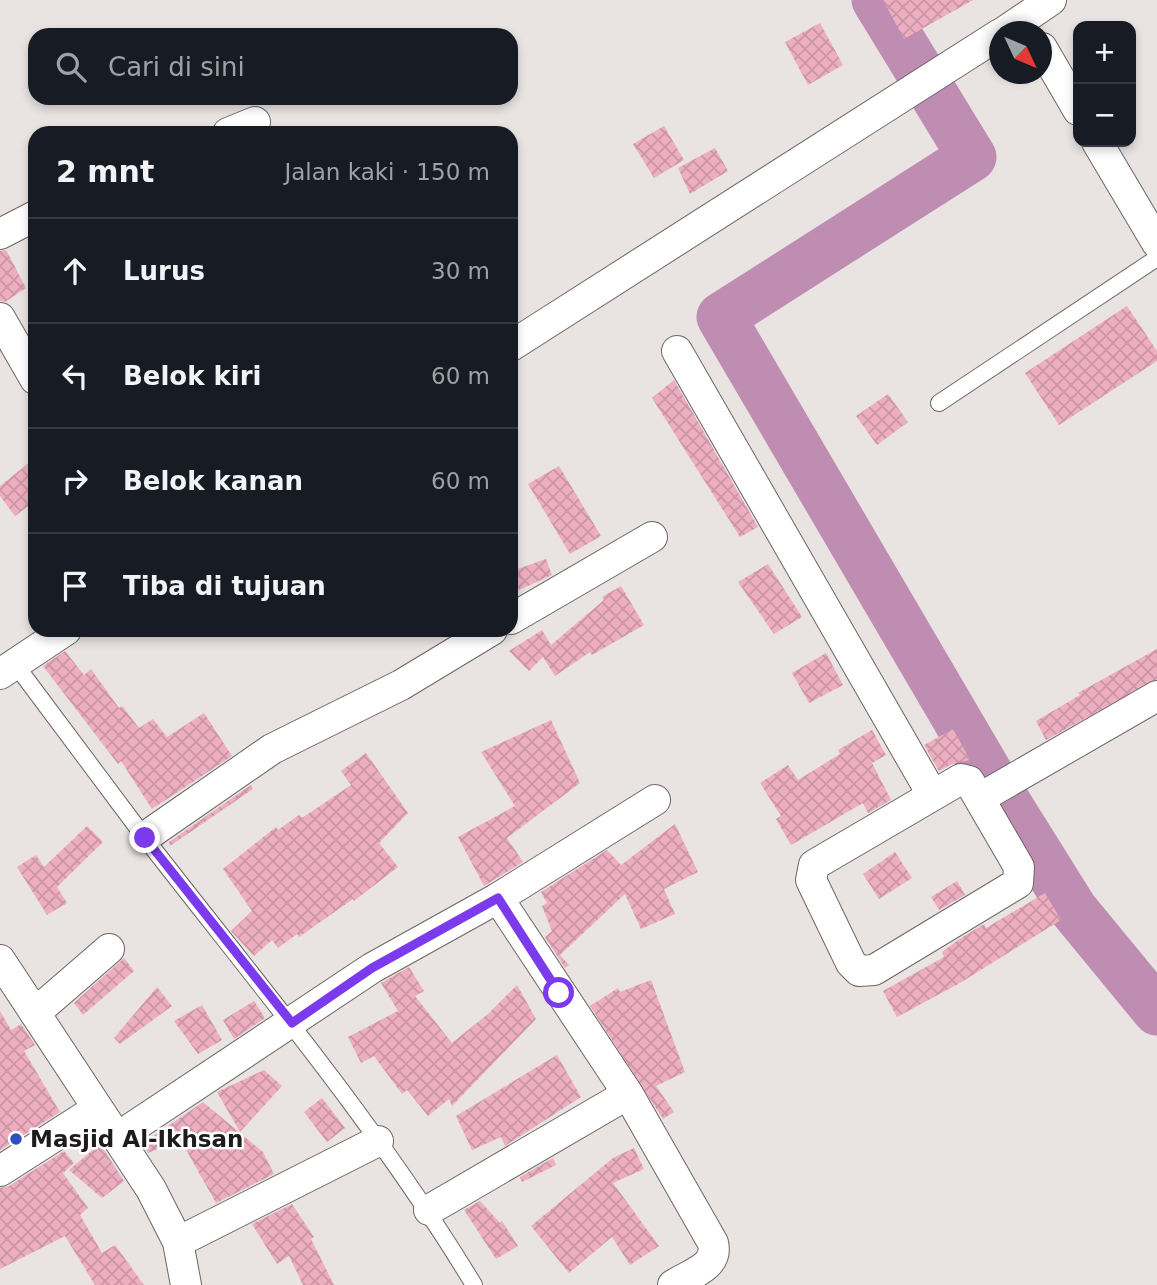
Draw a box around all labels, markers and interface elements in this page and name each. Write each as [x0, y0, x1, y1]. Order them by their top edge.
north arrow [989, 21, 1052, 84]
map controls [1073, 21, 1136, 147]
button: + [1073, 21, 1136, 84]
search box [28, 28, 518, 105]
icon: search [52, 48, 90, 86]
text: Cari di sini [108, 52, 245, 82]
button: − [1073, 84, 1136, 147]
text: 2 mnt [56, 154, 154, 189]
text: Jalan kaki · 150 m [284, 159, 490, 185]
icon: ahead [56, 252, 94, 290]
text: Lurus [123, 256, 205, 286]
text: 30 m [431, 258, 490, 284]
icon: left [56, 357, 94, 395]
text: Belok kiri [123, 361, 262, 391]
text: 60 m [431, 363, 490, 389]
icon: right [56, 462, 94, 500]
text: Belok kanan [123, 466, 303, 496]
text: 60 m [431, 468, 490, 494]
icon: arrive [56, 567, 94, 605]
text: Tiba di tujuan [123, 571, 326, 601]
route end [129, 822, 160, 853]
route start [543, 977, 574, 1008]
place label: Masjid Al-Ikhsan [30, 1126, 243, 1152]
marker: Masjid Al-Ikhsan [8, 1131, 24, 1147]

